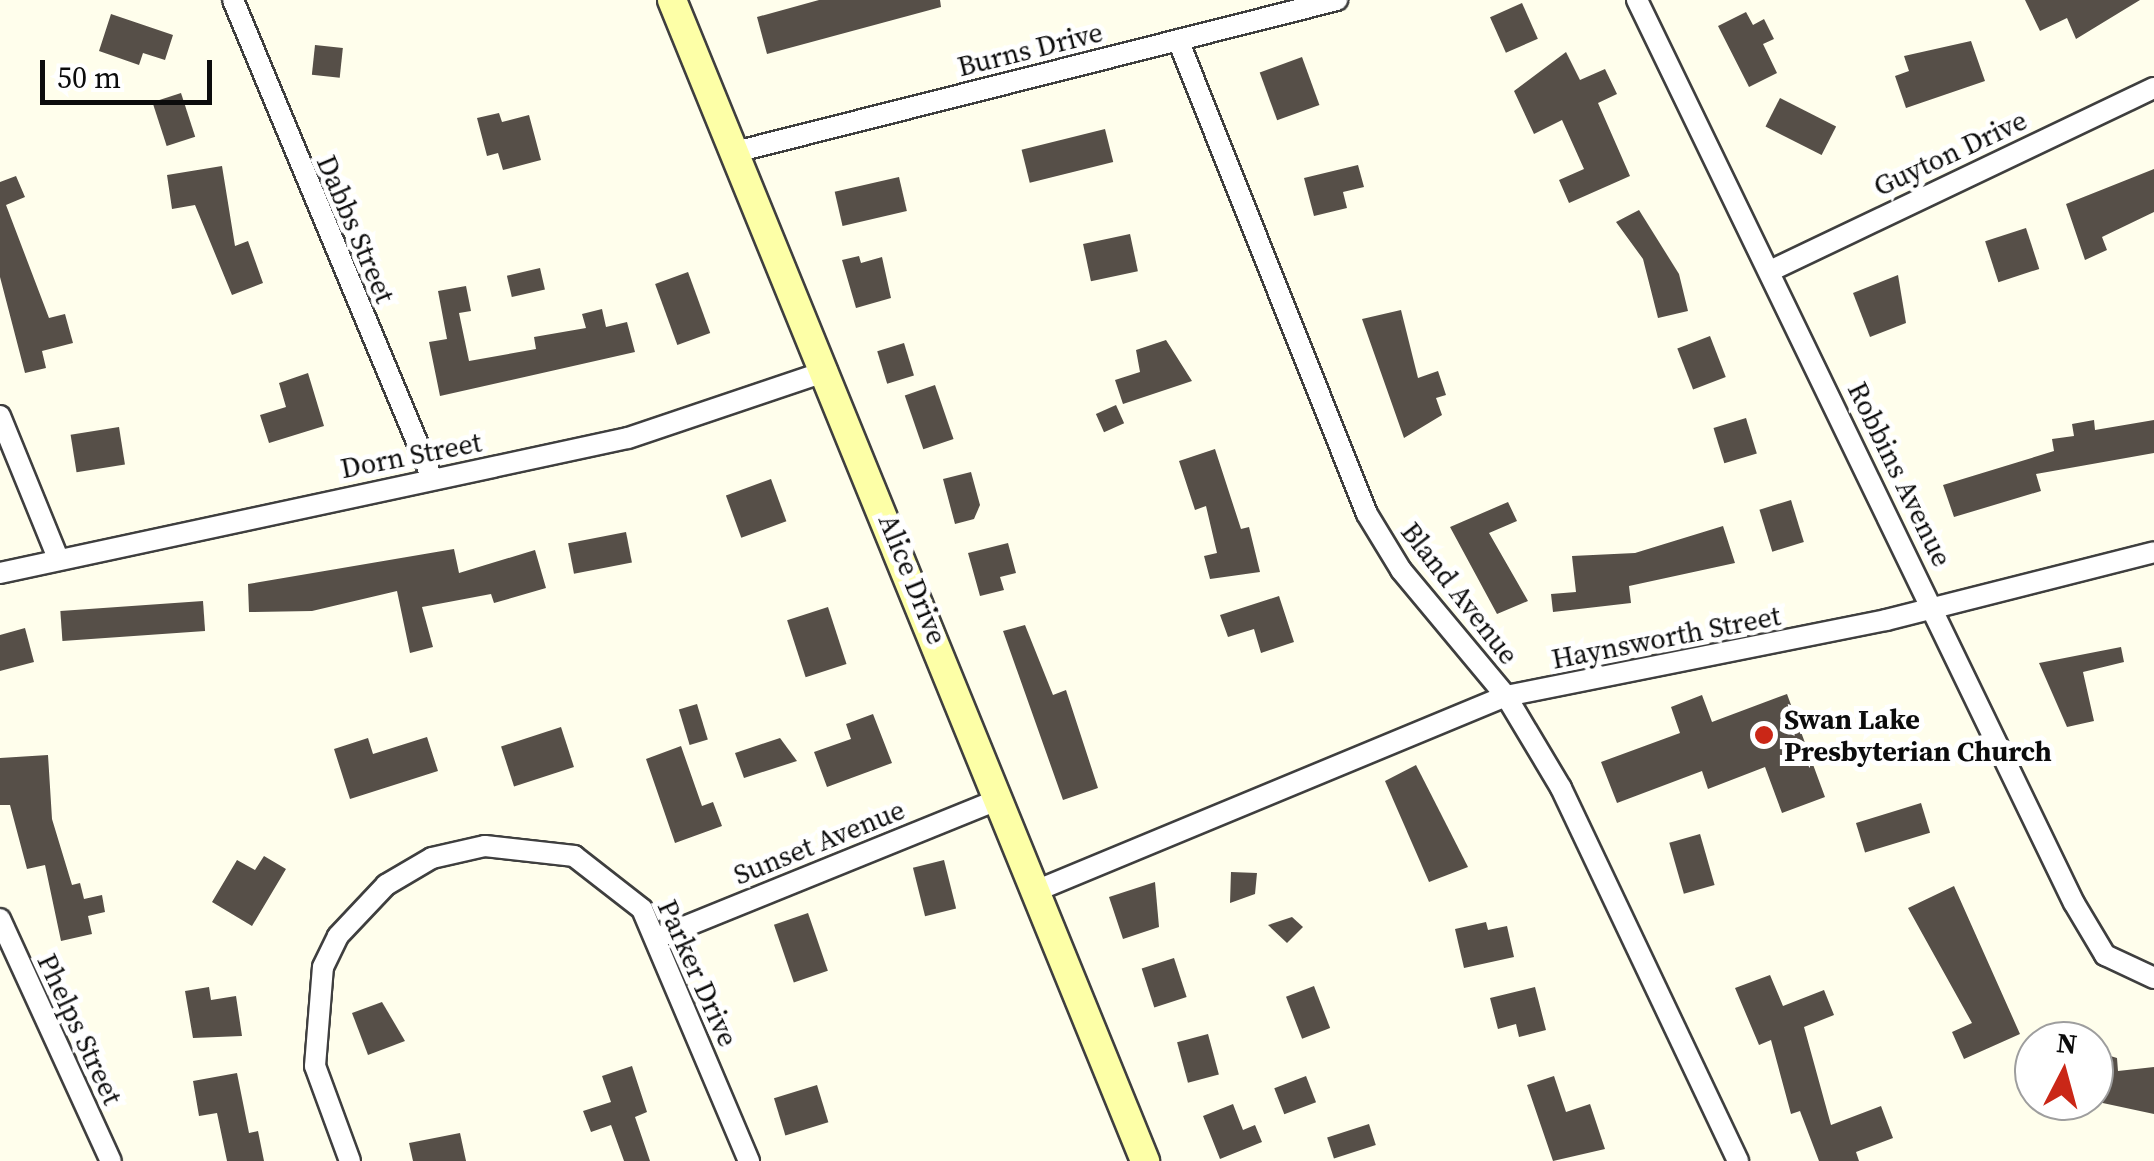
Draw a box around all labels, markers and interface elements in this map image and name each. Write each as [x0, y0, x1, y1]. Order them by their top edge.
street label: Burns Drive [954, 15, 1106, 83]
scale bar [45, 40, 218, 102]
text: 50 m [57, 57, 121, 98]
street label: Guyton Drive [1868, 103, 2032, 203]
street label: Dabbs Street [310, 150, 402, 308]
street label: Robbins Avenue [1841, 376, 1959, 572]
street label: Dorn Street [338, 425, 484, 485]
street label: Alice Drive [872, 509, 954, 649]
street label: Bland Avenue [1394, 515, 1526, 671]
street label: Haynsworth Street [1549, 598, 1783, 676]
place label: Swan Lake Presbyterian Church [1784, 702, 2052, 768]
marker: Swan Lake Presbyterian Church [1753, 724, 1775, 746]
street label: Sunset Avenue [729, 792, 909, 892]
street label: Parker Drive [651, 894, 745, 1052]
street label: Phelps Street [30, 948, 130, 1110]
north arrow [2014, 1021, 2114, 1121]
text: N [2055, 1023, 2079, 1063]

